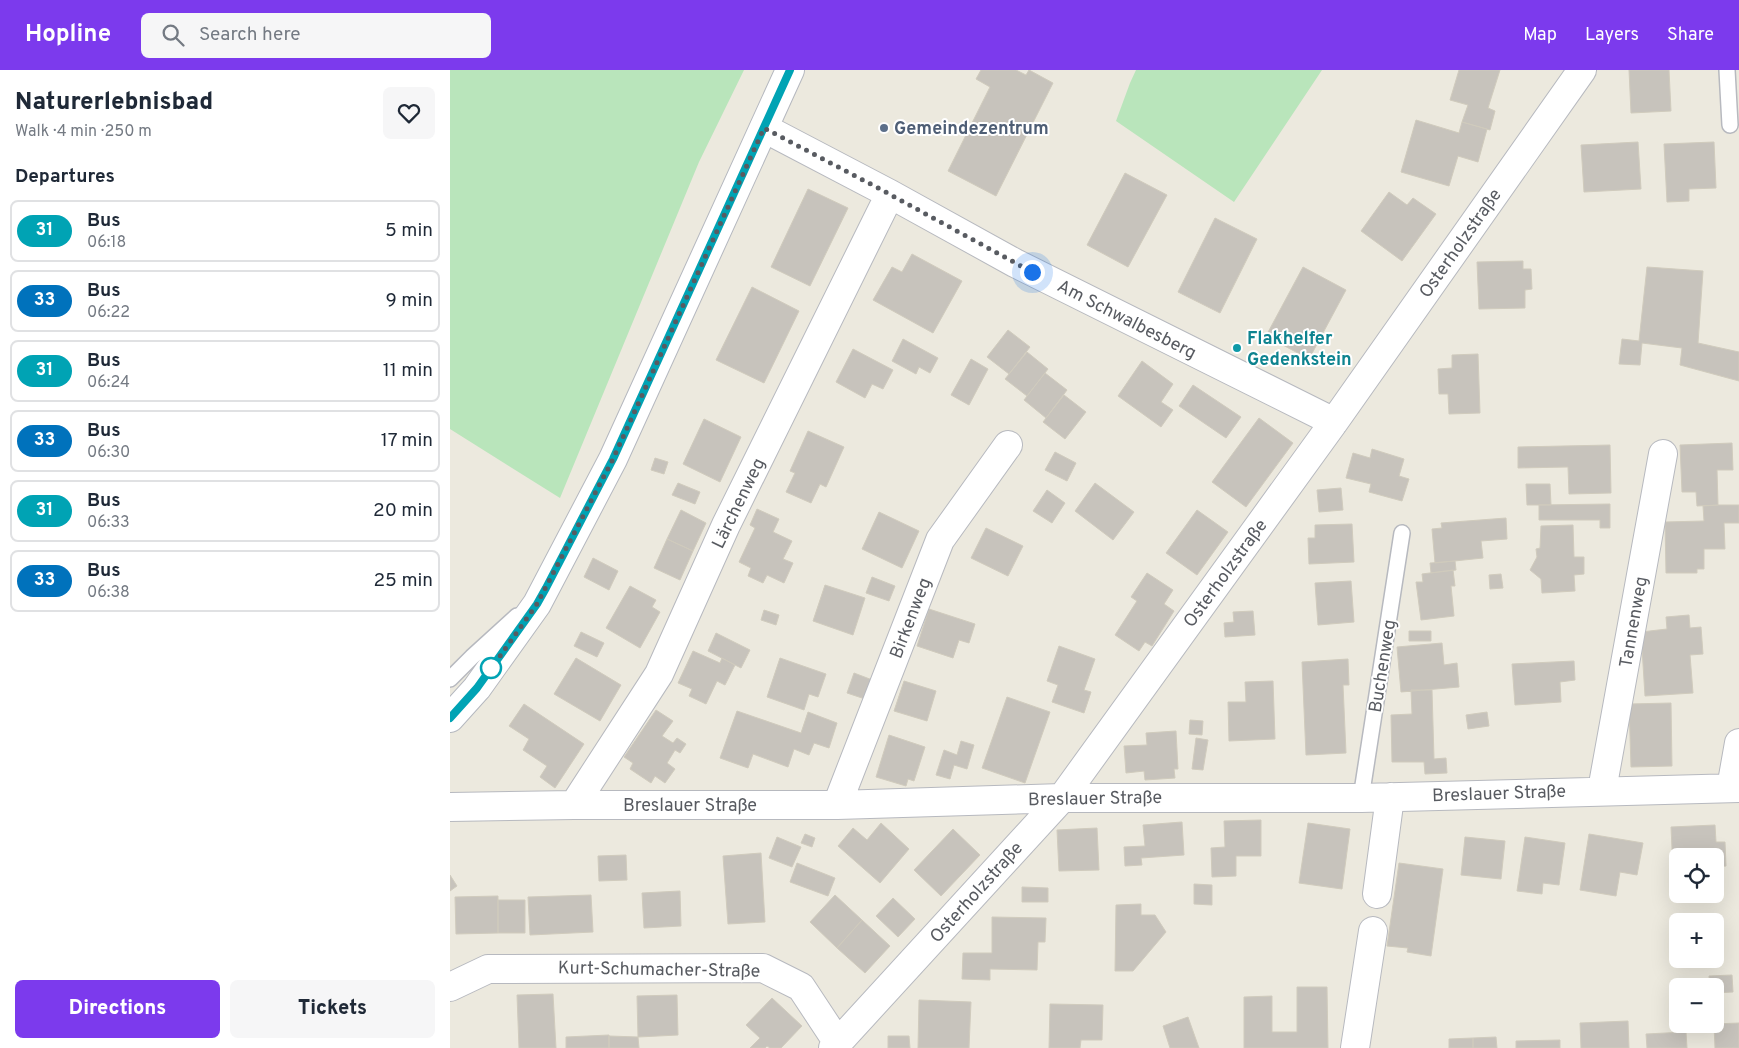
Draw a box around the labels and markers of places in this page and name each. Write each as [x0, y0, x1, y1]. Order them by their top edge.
place label: Gemeindezentrum [894, 118, 1049, 141]
marker: Gemeindezentrum [878, 122, 890, 134]
place label: Flakhelfer Gedenkstein [1247, 328, 1352, 372]
marker: Flakhelfer Gedenkstein [1231, 342, 1243, 354]
unlabelled marker [480, 657, 502, 679]

